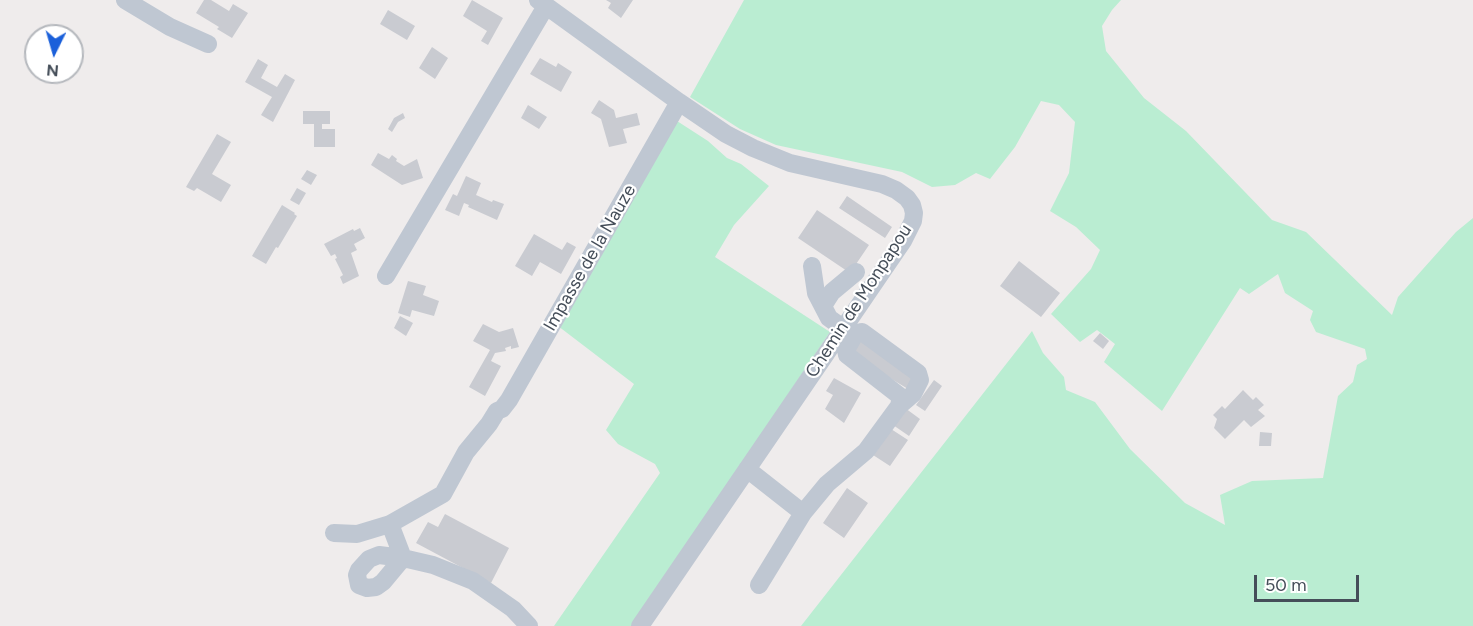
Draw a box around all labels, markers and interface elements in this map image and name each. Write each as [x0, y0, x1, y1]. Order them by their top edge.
north arrow [24, 24, 84, 84]
text: N [46, 60, 60, 80]
street label: Impasse de la Nauze [539, 181, 641, 335]
street label: Chemin de Monpapou [801, 220, 917, 382]
scale bar [1257, 563, 1362, 601]
text: 50 m [1265, 574, 1307, 596]

